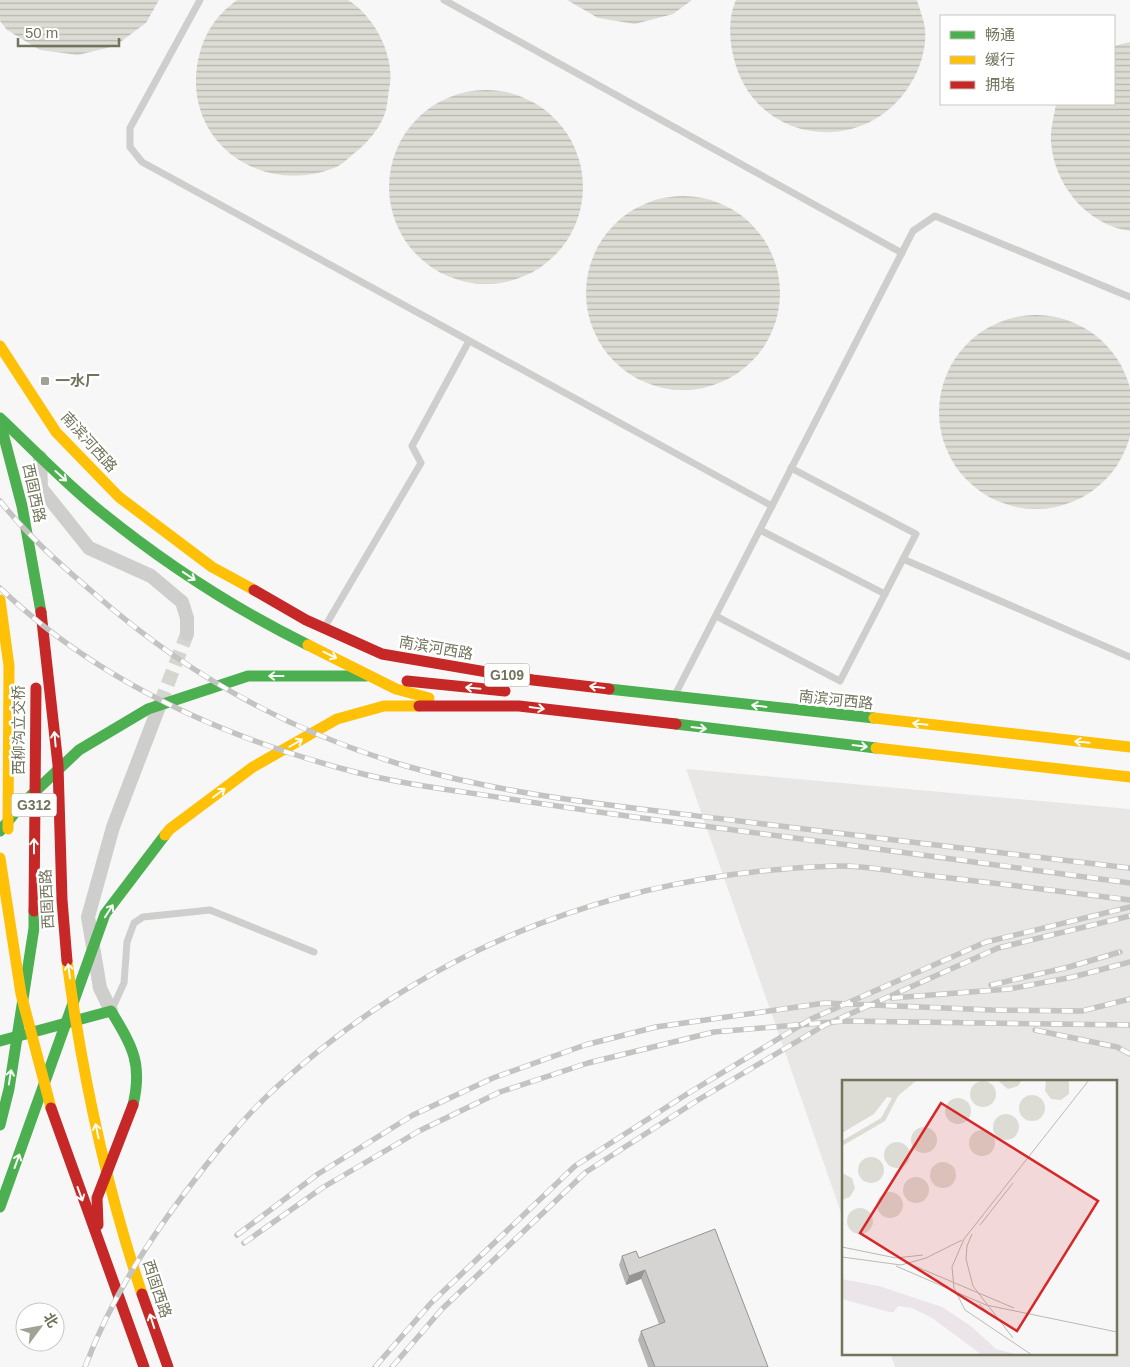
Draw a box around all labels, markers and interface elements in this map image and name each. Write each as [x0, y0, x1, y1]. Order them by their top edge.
scale bar [18, 15, 119, 47]
legend [940, 15, 1115, 105]
text: 50 m [25, 24, 58, 41]
text: 畅通 [985, 26, 1015, 43]
text: 缓行 [985, 51, 1015, 68]
text: 拥堵 [985, 76, 1015, 93]
place label: 一水厂 [55, 372, 100, 389]
marker: 一水厂 [39, 375, 51, 387]
street label: 南滨河西路 [58, 408, 121, 475]
street label: 西固西路 [20, 462, 49, 524]
one-way arrow [54, 470, 67, 482]
one-way arrow [181, 571, 195, 581]
street label: 南滨河西路 [398, 633, 475, 662]
one-way arrow [322, 651, 337, 661]
road number: G109 [484, 664, 530, 686]
one-way arrow [269, 671, 285, 681]
one-way arrow [589, 682, 605, 692]
one-way arrow [465, 683, 481, 693]
street label: 西柳沟立交桥 [10, 685, 27, 775]
street label: 南滨河西路 [798, 687, 874, 712]
one-way arrow [751, 701, 767, 711]
one-way arrow [529, 704, 545, 714]
one-way arrow [912, 719, 928, 729]
one-way arrow [690, 723, 706, 733]
one-way arrow [50, 732, 60, 748]
one-way arrow [1074, 737, 1090, 747]
one-way arrow [288, 738, 303, 748]
one-way arrow [852, 741, 868, 751]
one-way arrow [212, 788, 226, 798]
road number: G312 [12, 794, 56, 816]
one-way arrow [29, 839, 39, 855]
street label: 西固西路 [36, 869, 57, 929]
one-way arrow [104, 904, 114, 918]
one-way arrow [64, 964, 74, 980]
one-way arrow [6, 1069, 16, 1085]
inset map [842, 1080, 1118, 1354]
one-way arrow [92, 1124, 101, 1140]
one-way arrow [13, 1154, 22, 1170]
one-way arrow [76, 1186, 85, 1201]
street label: 西固西路 [140, 1258, 175, 1320]
north arrow [15, 1302, 65, 1352]
text: 北 [41, 1310, 62, 1330]
one-way arrow [147, 1314, 156, 1329]

